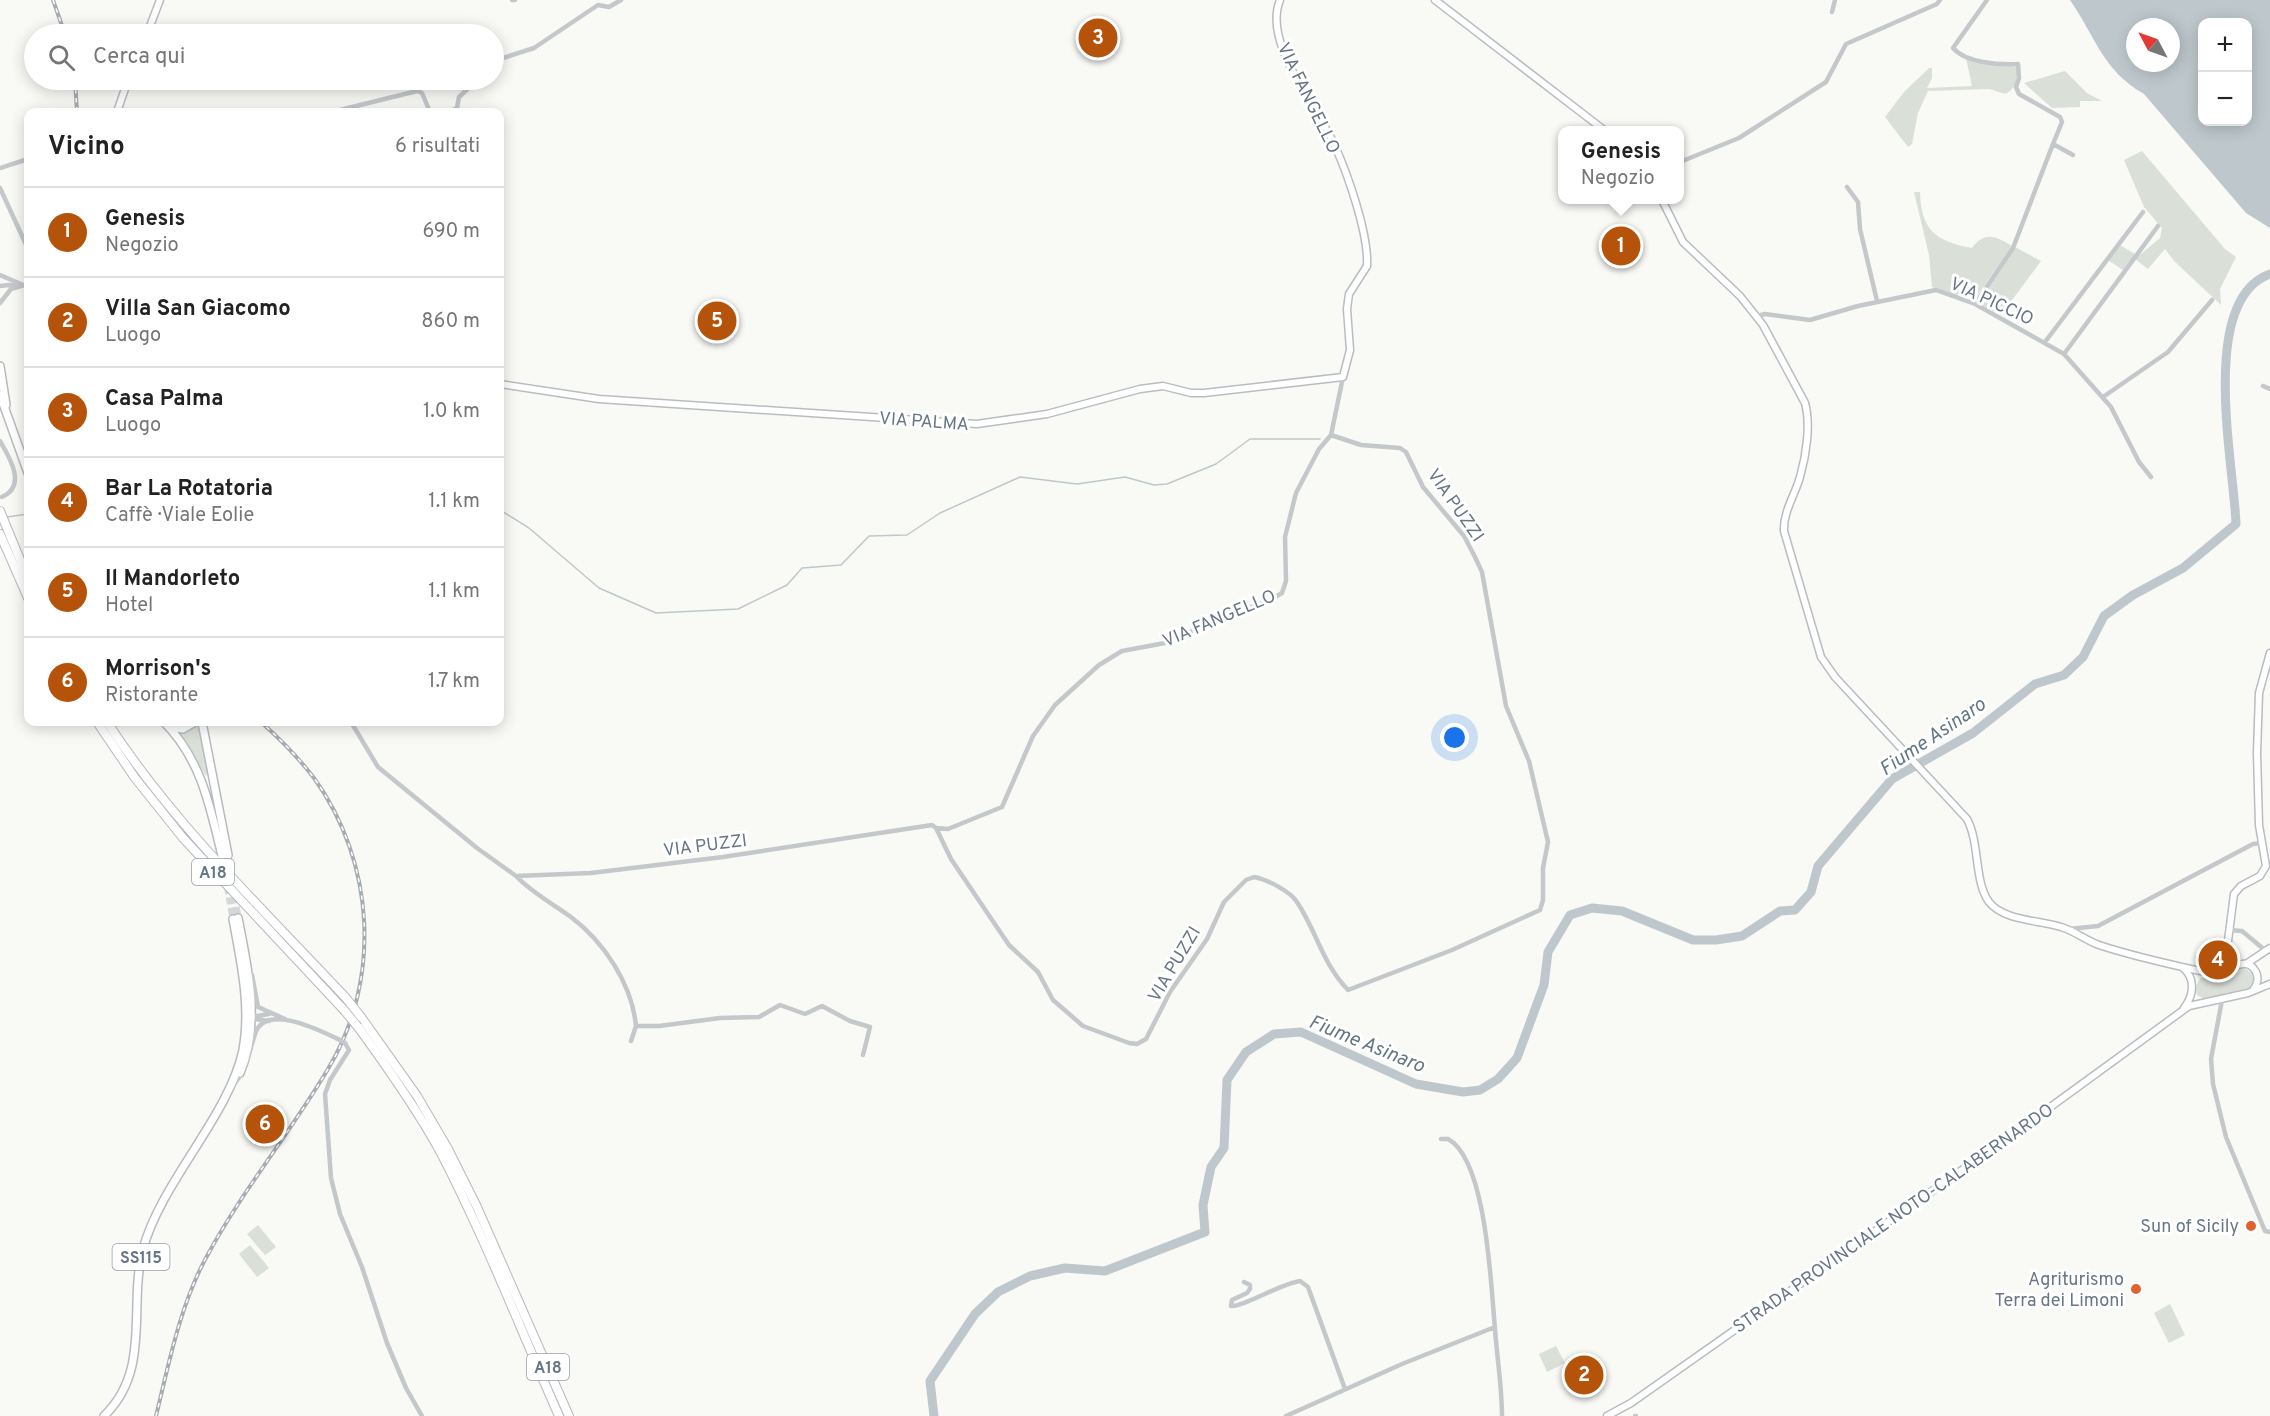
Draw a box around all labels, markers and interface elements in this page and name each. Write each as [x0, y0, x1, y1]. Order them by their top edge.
pin: 3 [1078, 15, 1118, 60]
north arrow [2126, 18, 2180, 72]
map controls [2198, 18, 2252, 126]
button: + [2198, 18, 2252, 72]
search box [24, 24, 504, 90]
street label: VIA FANGELLO [1271, 39, 1344, 158]
icon: search [45, 41, 78, 74]
text: Cerca qui [93, 44, 185, 71]
button: − [2198, 72, 2252, 126]
popup [1558, 126, 1684, 204]
text: Vicino [48, 131, 125, 164]
text: 6 risultati [395, 134, 480, 160]
text: Genesis [1581, 139, 1661, 166]
text: Negozio [1581, 166, 1655, 192]
text: Genesis [105, 206, 185, 233]
text: 1 [64, 219, 72, 245]
text: 690 m [423, 219, 480, 245]
pin: 1 [1602, 224, 1640, 268]
text: Negozio [105, 233, 179, 259]
street label: VIA PICCIO [1946, 273, 2037, 332]
text: Villa San Giacomo [105, 296, 291, 323]
pin: 5 [698, 298, 736, 344]
text: 2 [61, 309, 74, 335]
text: 860 m [421, 309, 480, 335]
text: Luogo [105, 323, 161, 349]
text: Casa Palma [105, 386, 223, 413]
text: 3 [62, 399, 74, 425]
text: 1.0 km [423, 399, 480, 425]
street label: VIA PALMA [878, 408, 970, 437]
text: Luogo [105, 413, 161, 439]
street label: VIA PUZZI [1421, 465, 1488, 547]
text: Bar La Rotatoria [105, 476, 273, 503]
text: 4 [61, 489, 74, 515]
text: 1.1 km [428, 489, 480, 515]
text: Caffè · Viale Eolie [105, 503, 254, 529]
text: Il Mandorleto [105, 566, 240, 593]
text: 5 [61, 579, 74, 605]
text: 1.1 km [428, 579, 480, 605]
street label: VIA FANGELLO [1159, 585, 1280, 654]
text: Hotel [105, 593, 153, 619]
text: Morrison's [105, 656, 211, 683]
text: 6 [61, 669, 74, 695]
text: 1.7 km [428, 669, 480, 695]
text: Ristorante [105, 683, 198, 709]
water label: Fiume Asinaro [1875, 692, 1992, 783]
your location [1440, 723, 1469, 752]
street label: VIA PUZZI [662, 830, 748, 863]
road number: A18 [192, 859, 234, 885]
street label: VIA PUZZI [1144, 923, 1207, 1007]
pin: 4 [2198, 938, 2238, 982]
water label: Fiume Asinaro [1304, 1010, 1428, 1080]
street label: STRADA PROVINCIALE NOTO-CALABERNARDO [1729, 1099, 2059, 1339]
pin: 6 [246, 1102, 284, 1146]
place label: Sun of Sicily [2140, 1216, 2239, 1239]
marker: Sun of Sicily [2244, 1219, 2258, 1233]
road number: SS115 [112, 1244, 170, 1270]
place label: Agriturismo Terra dei Limoni [1995, 1269, 2124, 1313]
marker: Agriturismo Terra dei Limoni [2129, 1282, 2143, 1296]
pin: 2 [1564, 1352, 1604, 1398]
road number: A18 [527, 1354, 569, 1380]

